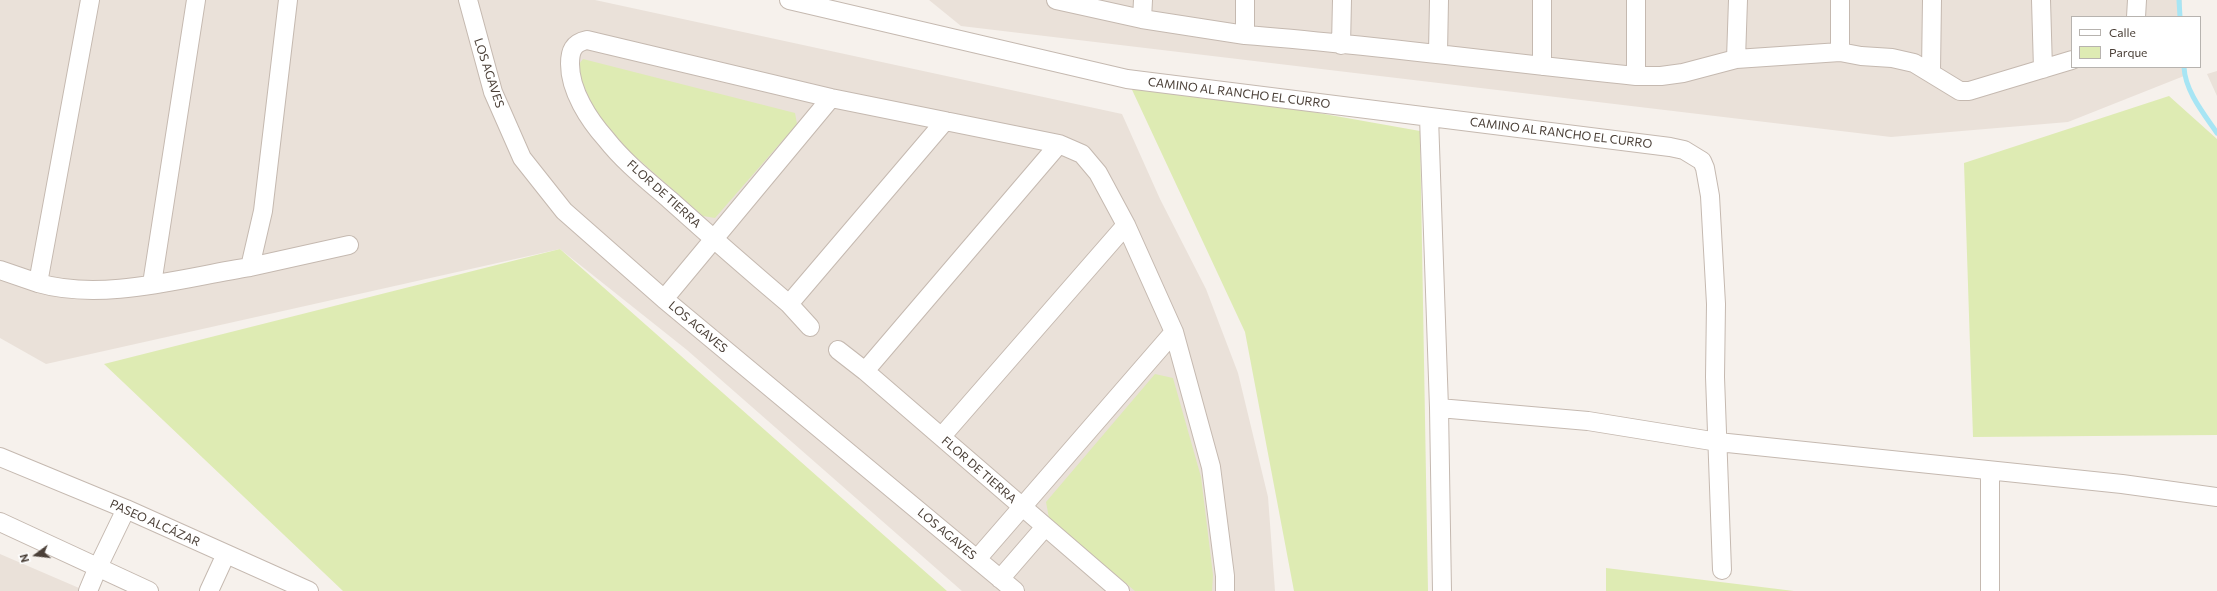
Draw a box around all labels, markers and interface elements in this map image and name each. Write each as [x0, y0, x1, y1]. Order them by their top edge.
legend [2071, 16, 2201, 68]
text: Calle [2109, 25, 2136, 39]
street label: LOS AGAVES [471, 36, 507, 110]
text: Parque [2109, 45, 2147, 59]
street label: CAMINO AL RANCHO EL CURRO [1147, 75, 1331, 111]
street label: CAMINO AL RANCHO EL CURRO [1469, 115, 1653, 151]
street label: FLOR DE TIERRA [624, 157, 704, 231]
street label: LOS AGAVES [666, 298, 730, 356]
street label: FLOR DE TIERRA [939, 434, 1019, 506]
street label: PASEO ALCÁZAR [108, 497, 202, 549]
street label: LOS AGAVES [915, 505, 979, 563]
north arrow [16, 535, 56, 575]
text: N [17, 553, 31, 564]

